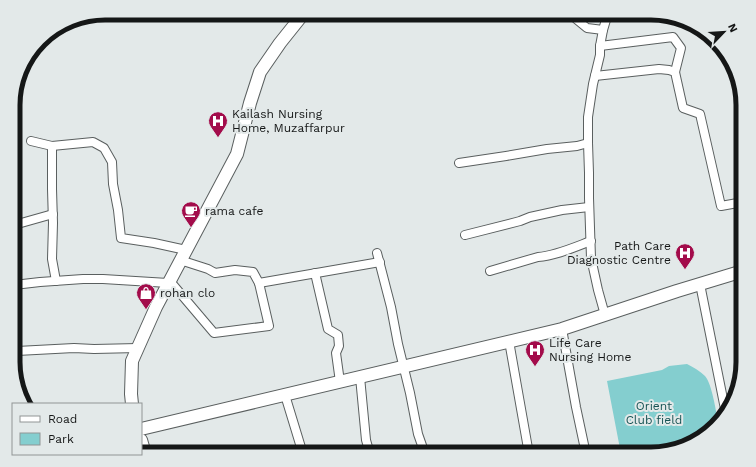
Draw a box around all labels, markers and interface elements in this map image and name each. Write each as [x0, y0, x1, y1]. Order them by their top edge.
north arrow [704, 12, 744, 52]
text: N [725, 22, 740, 34]
place label: Kailash Nursing Home, Muzaffarpur [232, 107, 345, 135]
hospital icon: Kailash Nursing Home, Muzaffarpur [207, 110, 229, 138]
cafe icon: rama cafe [180, 200, 202, 228]
place label: rama cafe [205, 204, 264, 218]
place label: Path Care Diagnostic Centre [567, 239, 671, 267]
hospital icon: Path Care Diagnostic Centre [674, 242, 696, 270]
shop icon: rohan clo [135, 282, 157, 310]
place label: rohan clo [160, 286, 215, 300]
place label: Life Care Nursing Home [549, 336, 632, 364]
hospital icon: Life Care Nursing Home [524, 339, 546, 367]
park label: Orient Club field [626, 399, 682, 427]
legend [12, 403, 142, 455]
text: Road [48, 412, 77, 426]
text: Park [48, 432, 74, 446]

